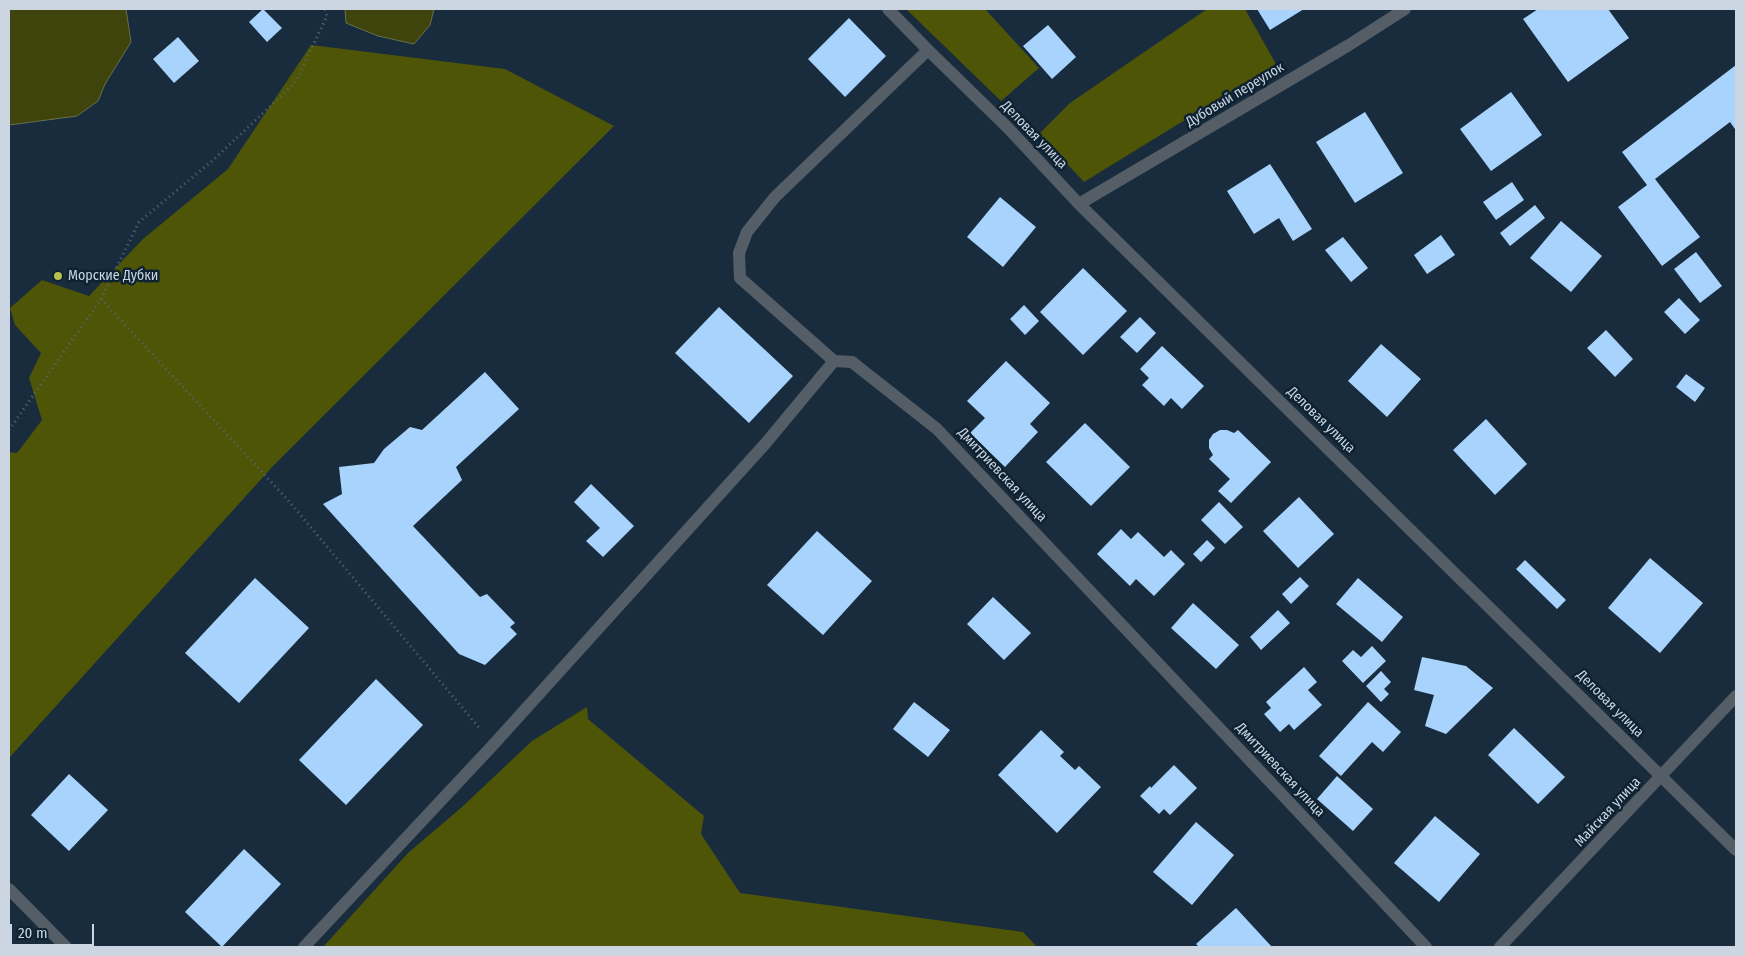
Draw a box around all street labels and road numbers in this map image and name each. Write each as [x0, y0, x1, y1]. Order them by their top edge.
street label: Дубовый переулок [1183, 59, 1287, 131]
street label: Деловая улица [997, 97, 1071, 173]
street label: Деловая улица [1283, 383, 1359, 457]
street label: Дмитриевская улица [954, 424, 1050, 526]
street label: Деловая улица [1573, 667, 1647, 741]
street label: Дмитриевская улица [1232, 719, 1328, 821]
street label: Майская улица [1572, 774, 1644, 850]

